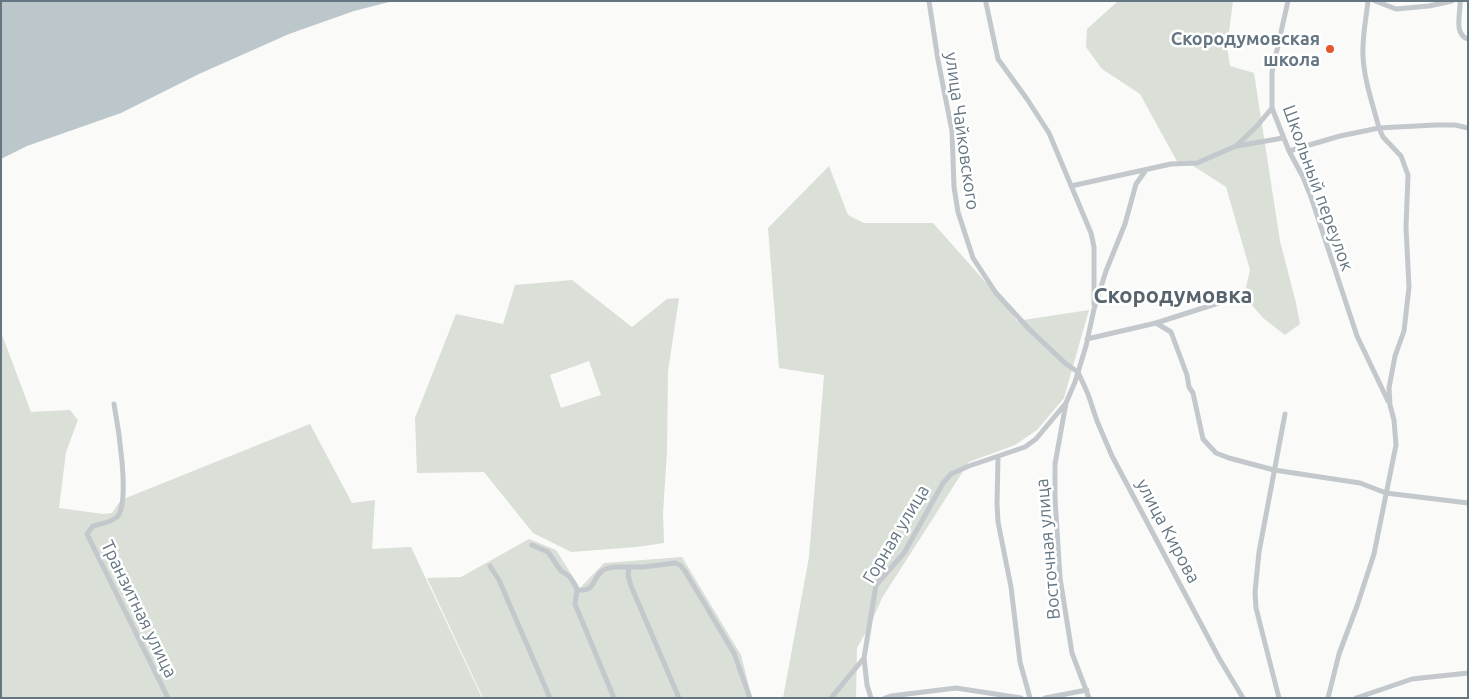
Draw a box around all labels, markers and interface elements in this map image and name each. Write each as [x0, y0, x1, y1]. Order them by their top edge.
place label: Скородумовская школа [1171, 28, 1320, 70]
marker: Скородумовская школа [1324, 43, 1336, 55]
street label: улица Чайковского [940, 51, 984, 211]
street label: Школьный переулок [1278, 102, 1358, 274]
district label: Скородумовка [1093, 283, 1253, 309]
street label: улица Кирова [1131, 475, 1205, 587]
street label: Восточная улица [1031, 478, 1065, 620]
street label: Горная улица [858, 481, 934, 587]
street label: Транзитная улица [96, 537, 182, 681]

